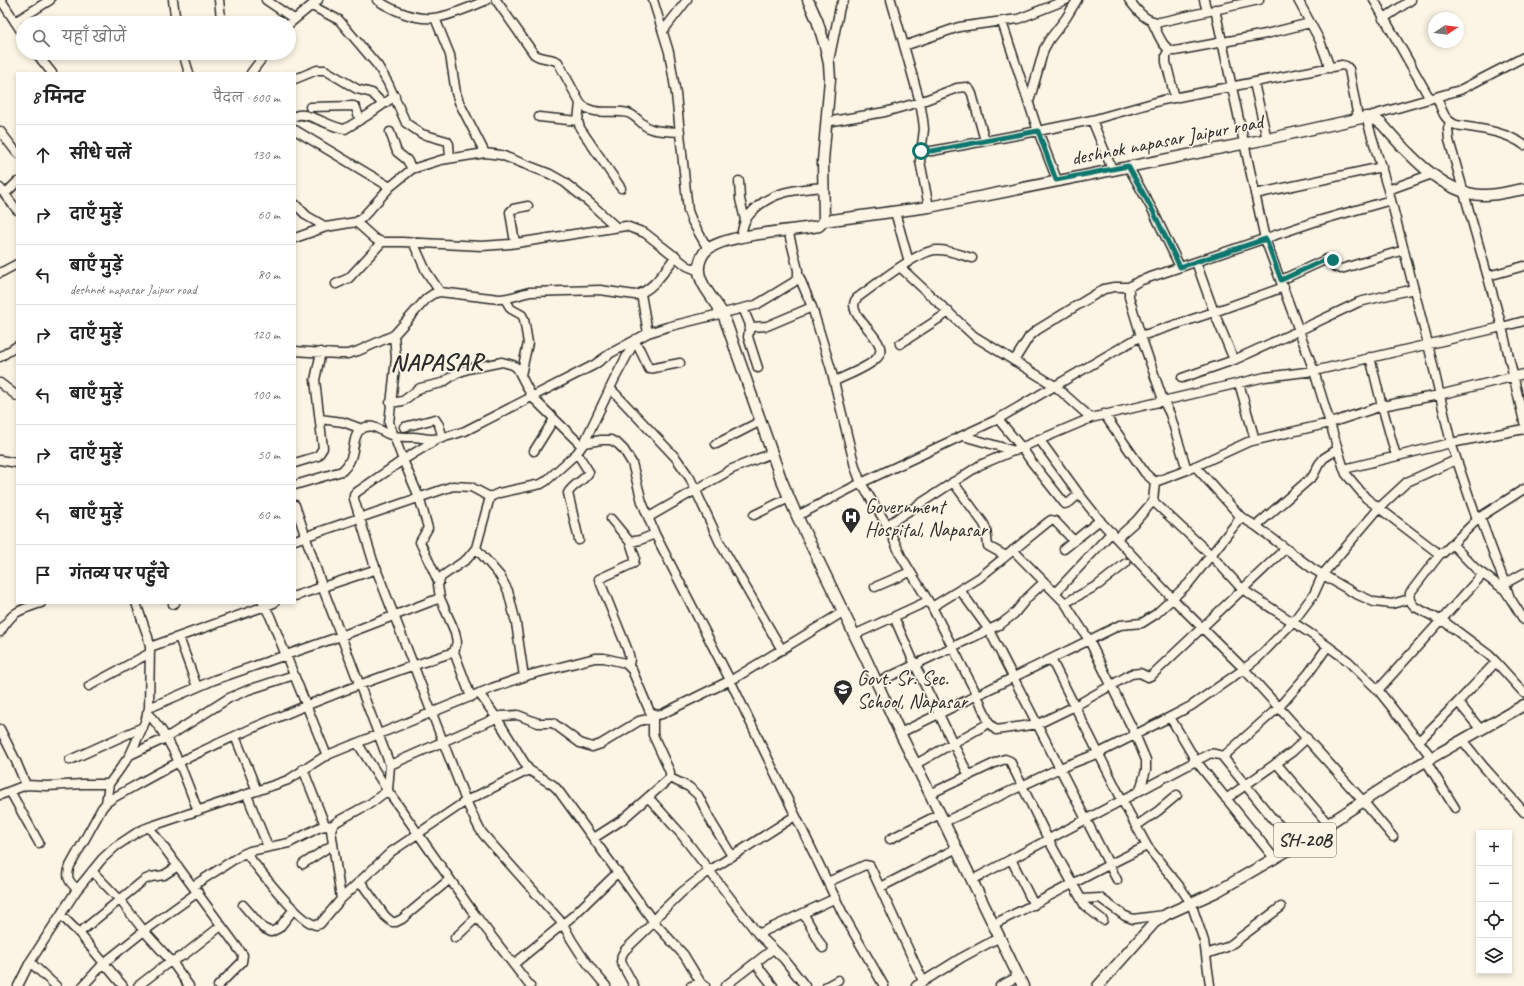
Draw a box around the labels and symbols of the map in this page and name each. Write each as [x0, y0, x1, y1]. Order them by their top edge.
north arrow [1428, 12, 1464, 48]
street label: deshnok napasar Jaipur road [1069, 109, 1268, 171]
route start [912, 142, 930, 160]
route end [1324, 251, 1342, 269]
district label: NAPASAR [391, 347, 486, 377]
place label: Government Hospital, Napasar [865, 494, 989, 542]
hospital icon: Government Hospital, Napasar [840, 506, 862, 534]
place label: Govt. Sr. Sec. School, Napasar [857, 666, 969, 714]
school or university icon: Govt. Sr. Sec. School, Napasar [832, 678, 854, 706]
road number: SH-20B [1274, 823, 1336, 857]

